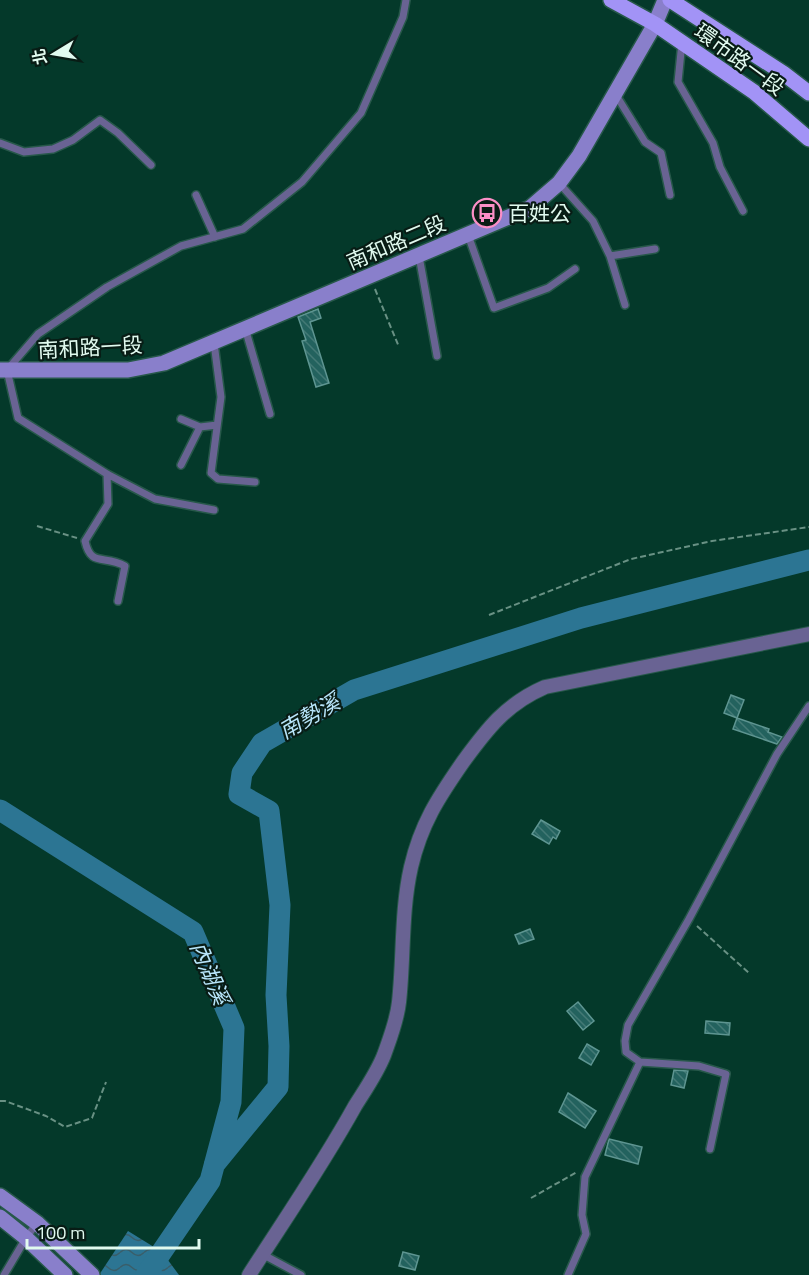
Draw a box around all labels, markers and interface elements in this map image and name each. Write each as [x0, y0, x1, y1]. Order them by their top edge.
street label: 環市路一段 [688, 15, 792, 103]
north arrow [24, 24, 84, 84]
text: 北 [26, 47, 53, 67]
bus stop icon: 百姓公 [471, 197, 503, 229]
place label: 百姓公 [508, 197, 571, 229]
street label: 南和路二段 [341, 207, 451, 277]
street label: 南和路一段 [37, 328, 143, 366]
water label: 南勢溪 [272, 683, 349, 747]
water label: 內湖溪 [181, 936, 240, 1013]
scale bar [27, 1212, 200, 1250]
text: 100 m [36, 1219, 85, 1246]

